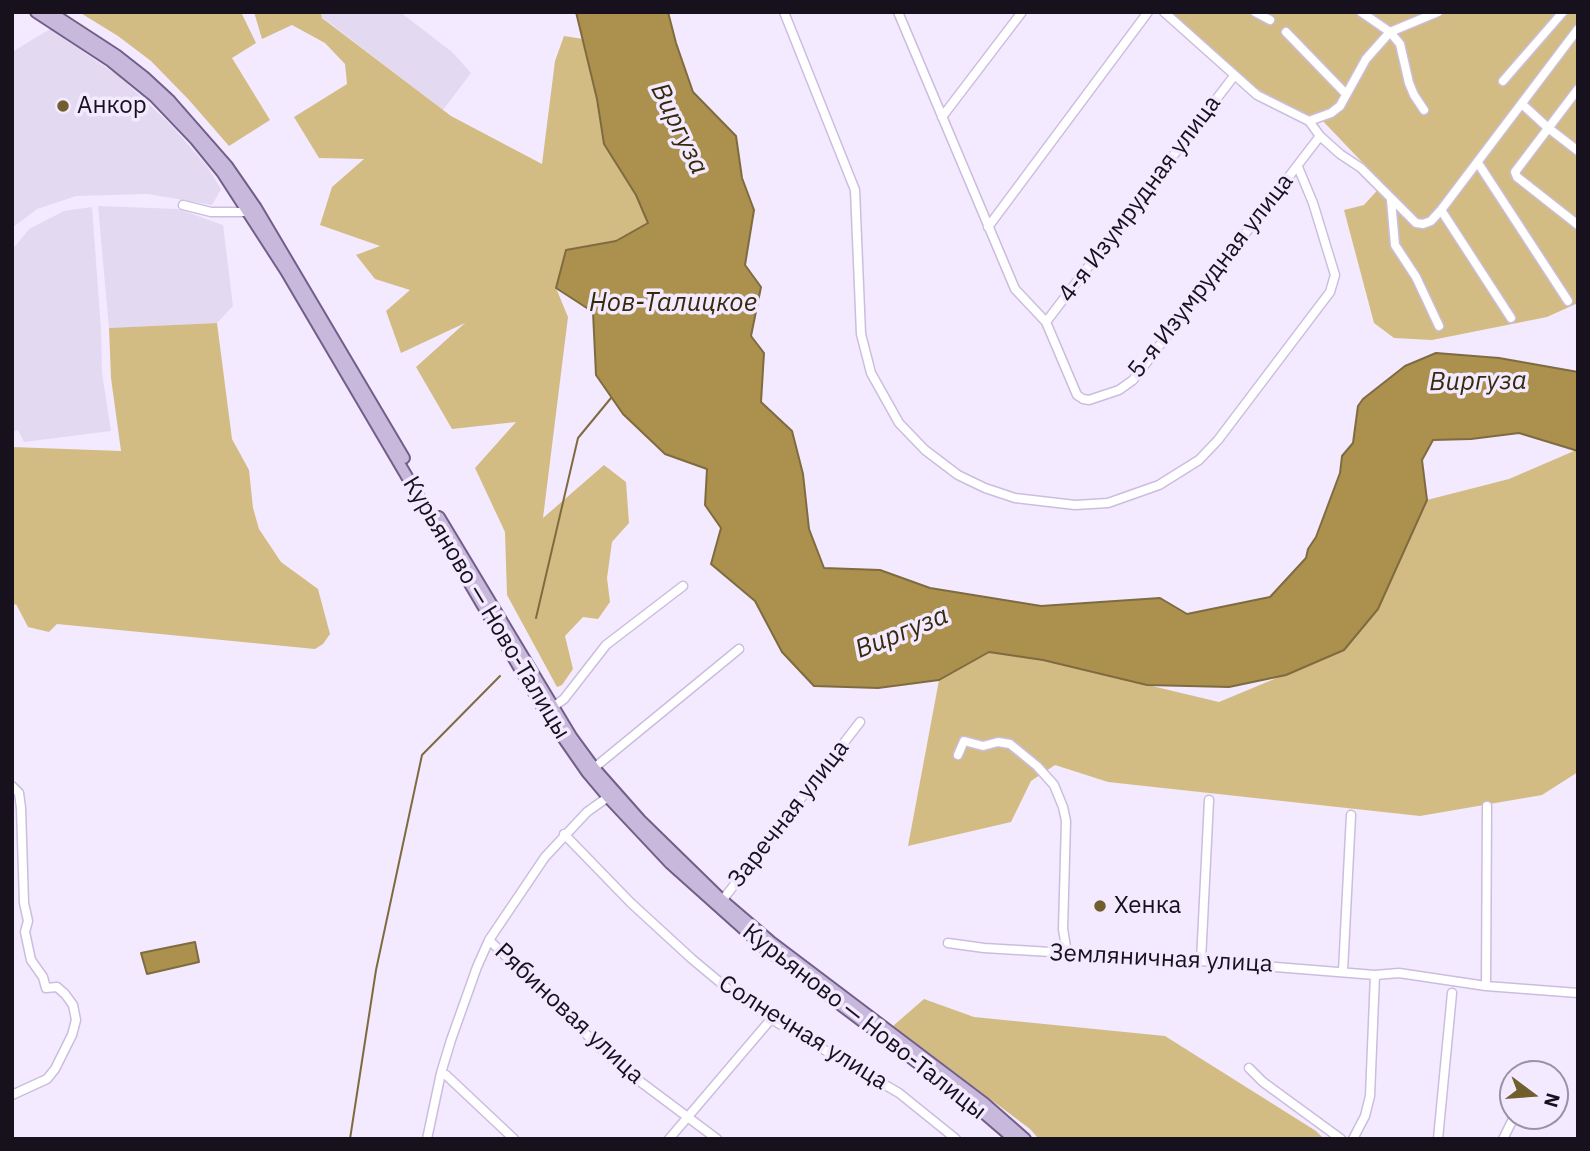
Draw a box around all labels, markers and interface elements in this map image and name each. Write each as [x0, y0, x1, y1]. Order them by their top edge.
water label: Виргуза [644, 78, 714, 180]
street label: 4-я Изумрудная улица [1053, 90, 1227, 308]
place label: Анкор [77, 92, 147, 120]
marker: Анкор [55, 98, 71, 114]
street label: 5-я Изумрудная улица [1122, 168, 1300, 384]
water label: Нов-Талицкое [589, 287, 757, 319]
water label: Виргуза [1429, 366, 1527, 398]
street label: Курьяново — Ново-Талицы [396, 471, 576, 745]
water label: Виргуза [851, 600, 953, 666]
street label: Заречная улица [723, 735, 855, 893]
place label: Хенка [1114, 892, 1181, 920]
marker: Хенка [1092, 898, 1108, 914]
street label: Курьяново — Ново-Талицы [736, 918, 992, 1126]
street label: Рябиновая улица [488, 937, 650, 1091]
street label: Земляничная улица [1049, 939, 1273, 979]
street label: Солнечная улица [713, 969, 893, 1097]
north arrow [1499, 1060, 1569, 1130]
text: N [1539, 1090, 1566, 1110]

